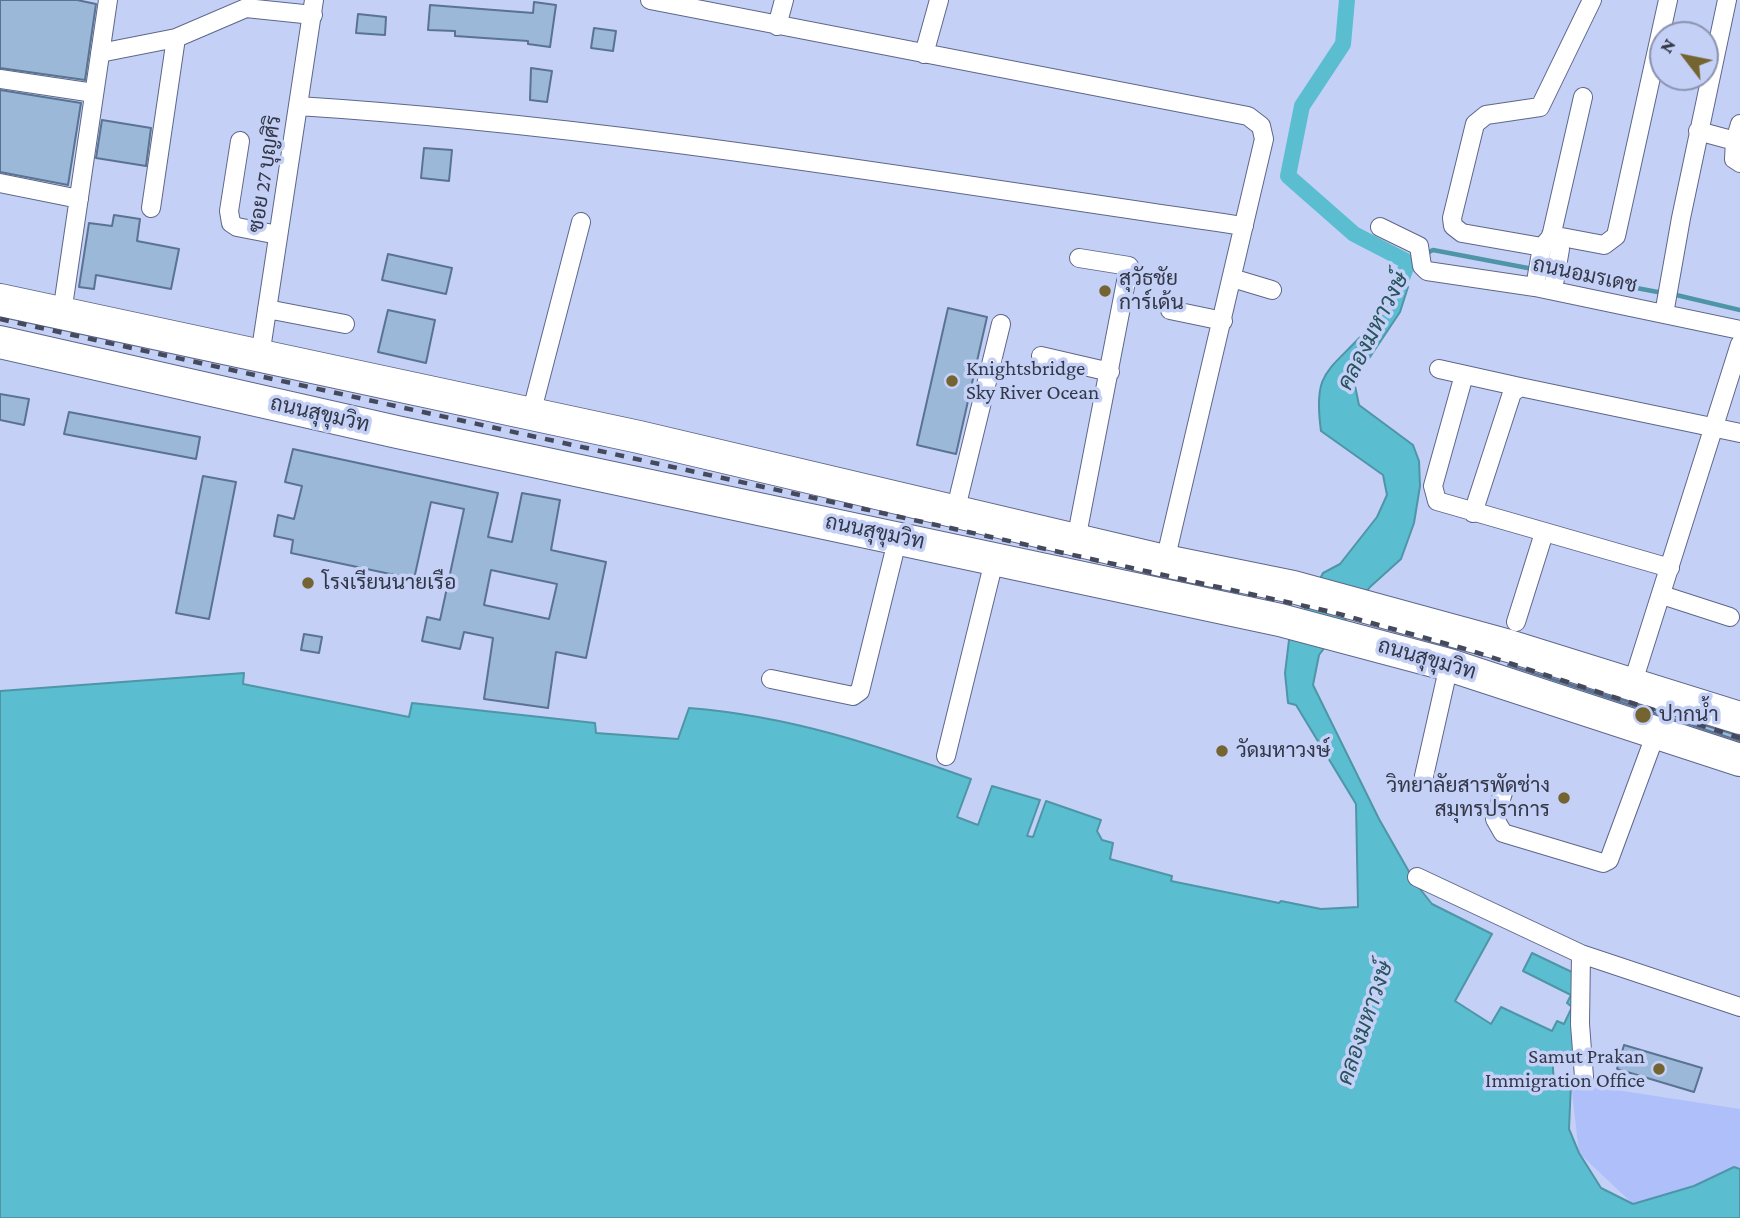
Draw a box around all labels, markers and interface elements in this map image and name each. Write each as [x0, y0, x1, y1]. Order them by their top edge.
north arrow [1649, 21, 1719, 91]
text: N [1655, 35, 1680, 57]
street label: ซอย 27 บุญศิริ [243, 114, 287, 234]
street label: ถนนอมรเดช [1531, 252, 1639, 298]
place label: สุวัธชัย การ์เด้น [1119, 266, 1184, 316]
water label: คลองมหาวงษ์ [1331, 267, 1415, 395]
marker: สุวัธชัย การ์เด้น [1097, 283, 1113, 299]
place label: Knightsbridge Sky River Ocean [966, 356, 1099, 406]
marker: Knightsbridge Sky River Ocean [944, 373, 960, 389]
street label: ถนนสุขุมวิท [268, 390, 372, 438]
street label: ถนนสุขุมวิท [823, 509, 927, 555]
place label: โรงเรียนนายเรือ [322, 570, 456, 596]
marker: โรงเรียนนายเรือ [300, 575, 316, 591]
street label: ถนนสุขุมวิท [1375, 633, 1479, 685]
place label: ปากน้ำ [1659, 702, 1719, 728]
marker: ปากน้ำ [1633, 705, 1653, 725]
place label: วัดมหาวงษ์ [1236, 738, 1330, 764]
marker: วัดมหาวงษ์ [1214, 743, 1230, 759]
place label: วิทยาลัยสารพัดช่าง สมุทรปราการ [1387, 773, 1550, 823]
marker: วิทยาลัยสารพัดช่าง สมุทรปราการ [1556, 790, 1572, 806]
water label: คลองมหาวงษ์ [1331, 958, 1399, 1088]
place label: Samut Prakan Immigration Office [1485, 1044, 1645, 1094]
marker: Samut Prakan Immigration Office [1651, 1061, 1667, 1077]

